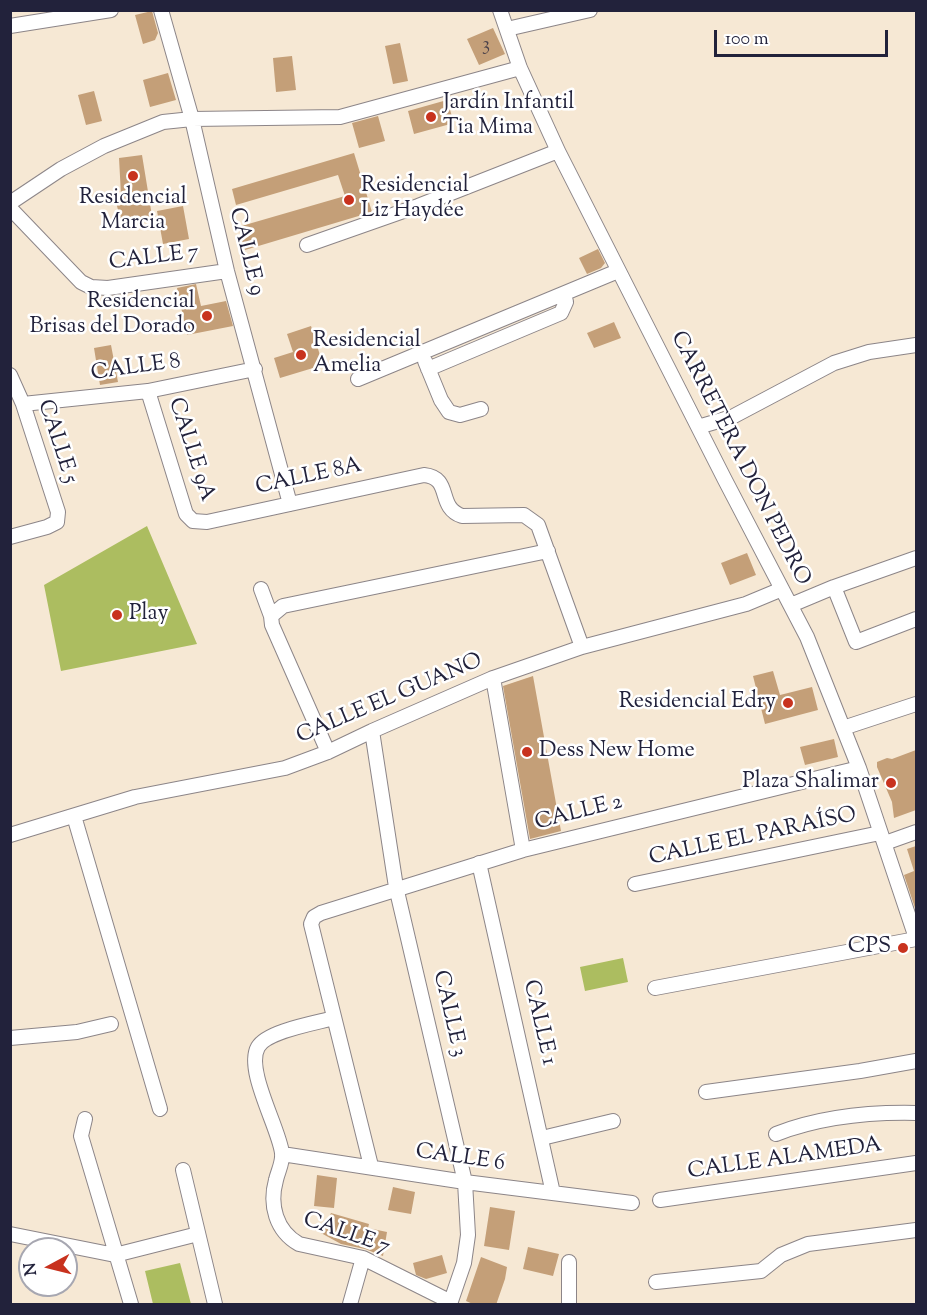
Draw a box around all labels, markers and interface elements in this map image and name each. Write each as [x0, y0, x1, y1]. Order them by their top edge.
scale bar [717, 18, 891, 56]
text: 100 m [725, 27, 769, 53]
house number: 3 [482, 35, 490, 59]
place label: Jardín Infantil Tia Mima [443, 91, 574, 142]
marker: Jardín Infantil Tia Mima [424, 110, 438, 124]
marker: Residencial Marcia [126, 169, 140, 183]
place label: Residencial Liz Haydée [361, 174, 469, 226]
place label: Residencial Marcia [79, 186, 187, 237]
marker: Residencial Liz Haydée [342, 193, 356, 207]
street label: CALLE 9 [221, 205, 269, 299]
street label: CALLE 7 [108, 240, 200, 278]
place label: Residencial Brisas del Dorado [30, 290, 195, 342]
marker: Residencial Brisas del Dorado [200, 309, 214, 323]
street label: CARRETERA DON PEDRO [663, 327, 815, 591]
place label: Residencial Amelia [313, 329, 421, 380]
marker: Residencial Amelia [294, 348, 308, 362]
street label: CALLE 8 [90, 350, 182, 388]
street label: CALLE 9A [161, 395, 219, 505]
street label: CALLE 5 [30, 397, 82, 487]
street label: CALLE 8A [254, 454, 364, 502]
place label: Play [129, 602, 168, 628]
marker: Play [110, 608, 124, 622]
street label: CALLE EL GUANO [293, 649, 487, 751]
place label: Residencial Edry [619, 690, 776, 716]
marker: Residencial Edry [781, 696, 795, 710]
place label: Dess New Home [539, 739, 695, 765]
marker: Dess New Home [520, 745, 534, 759]
place label: Plaza Shalimar [742, 770, 879, 796]
marker: Plaza Shalimar [884, 776, 898, 790]
street label: CALLE 2 [532, 790, 626, 838]
street label: CALLE EL PARAÍSO [647, 803, 859, 873]
place label: CPS [848, 935, 891, 961]
marker: CPS [896, 941, 910, 955]
street label: CALLE 3 [425, 968, 471, 1060]
street label: CALLE 1 [515, 978, 561, 1068]
street label: CALLE ALAMEDA [686, 1133, 884, 1187]
street label: CALLE 6 [414, 1140, 506, 1178]
street label: CALLE 7 [299, 1208, 393, 1262]
north arrow [18, 1237, 78, 1297]
text: N [19, 1261, 44, 1277]

